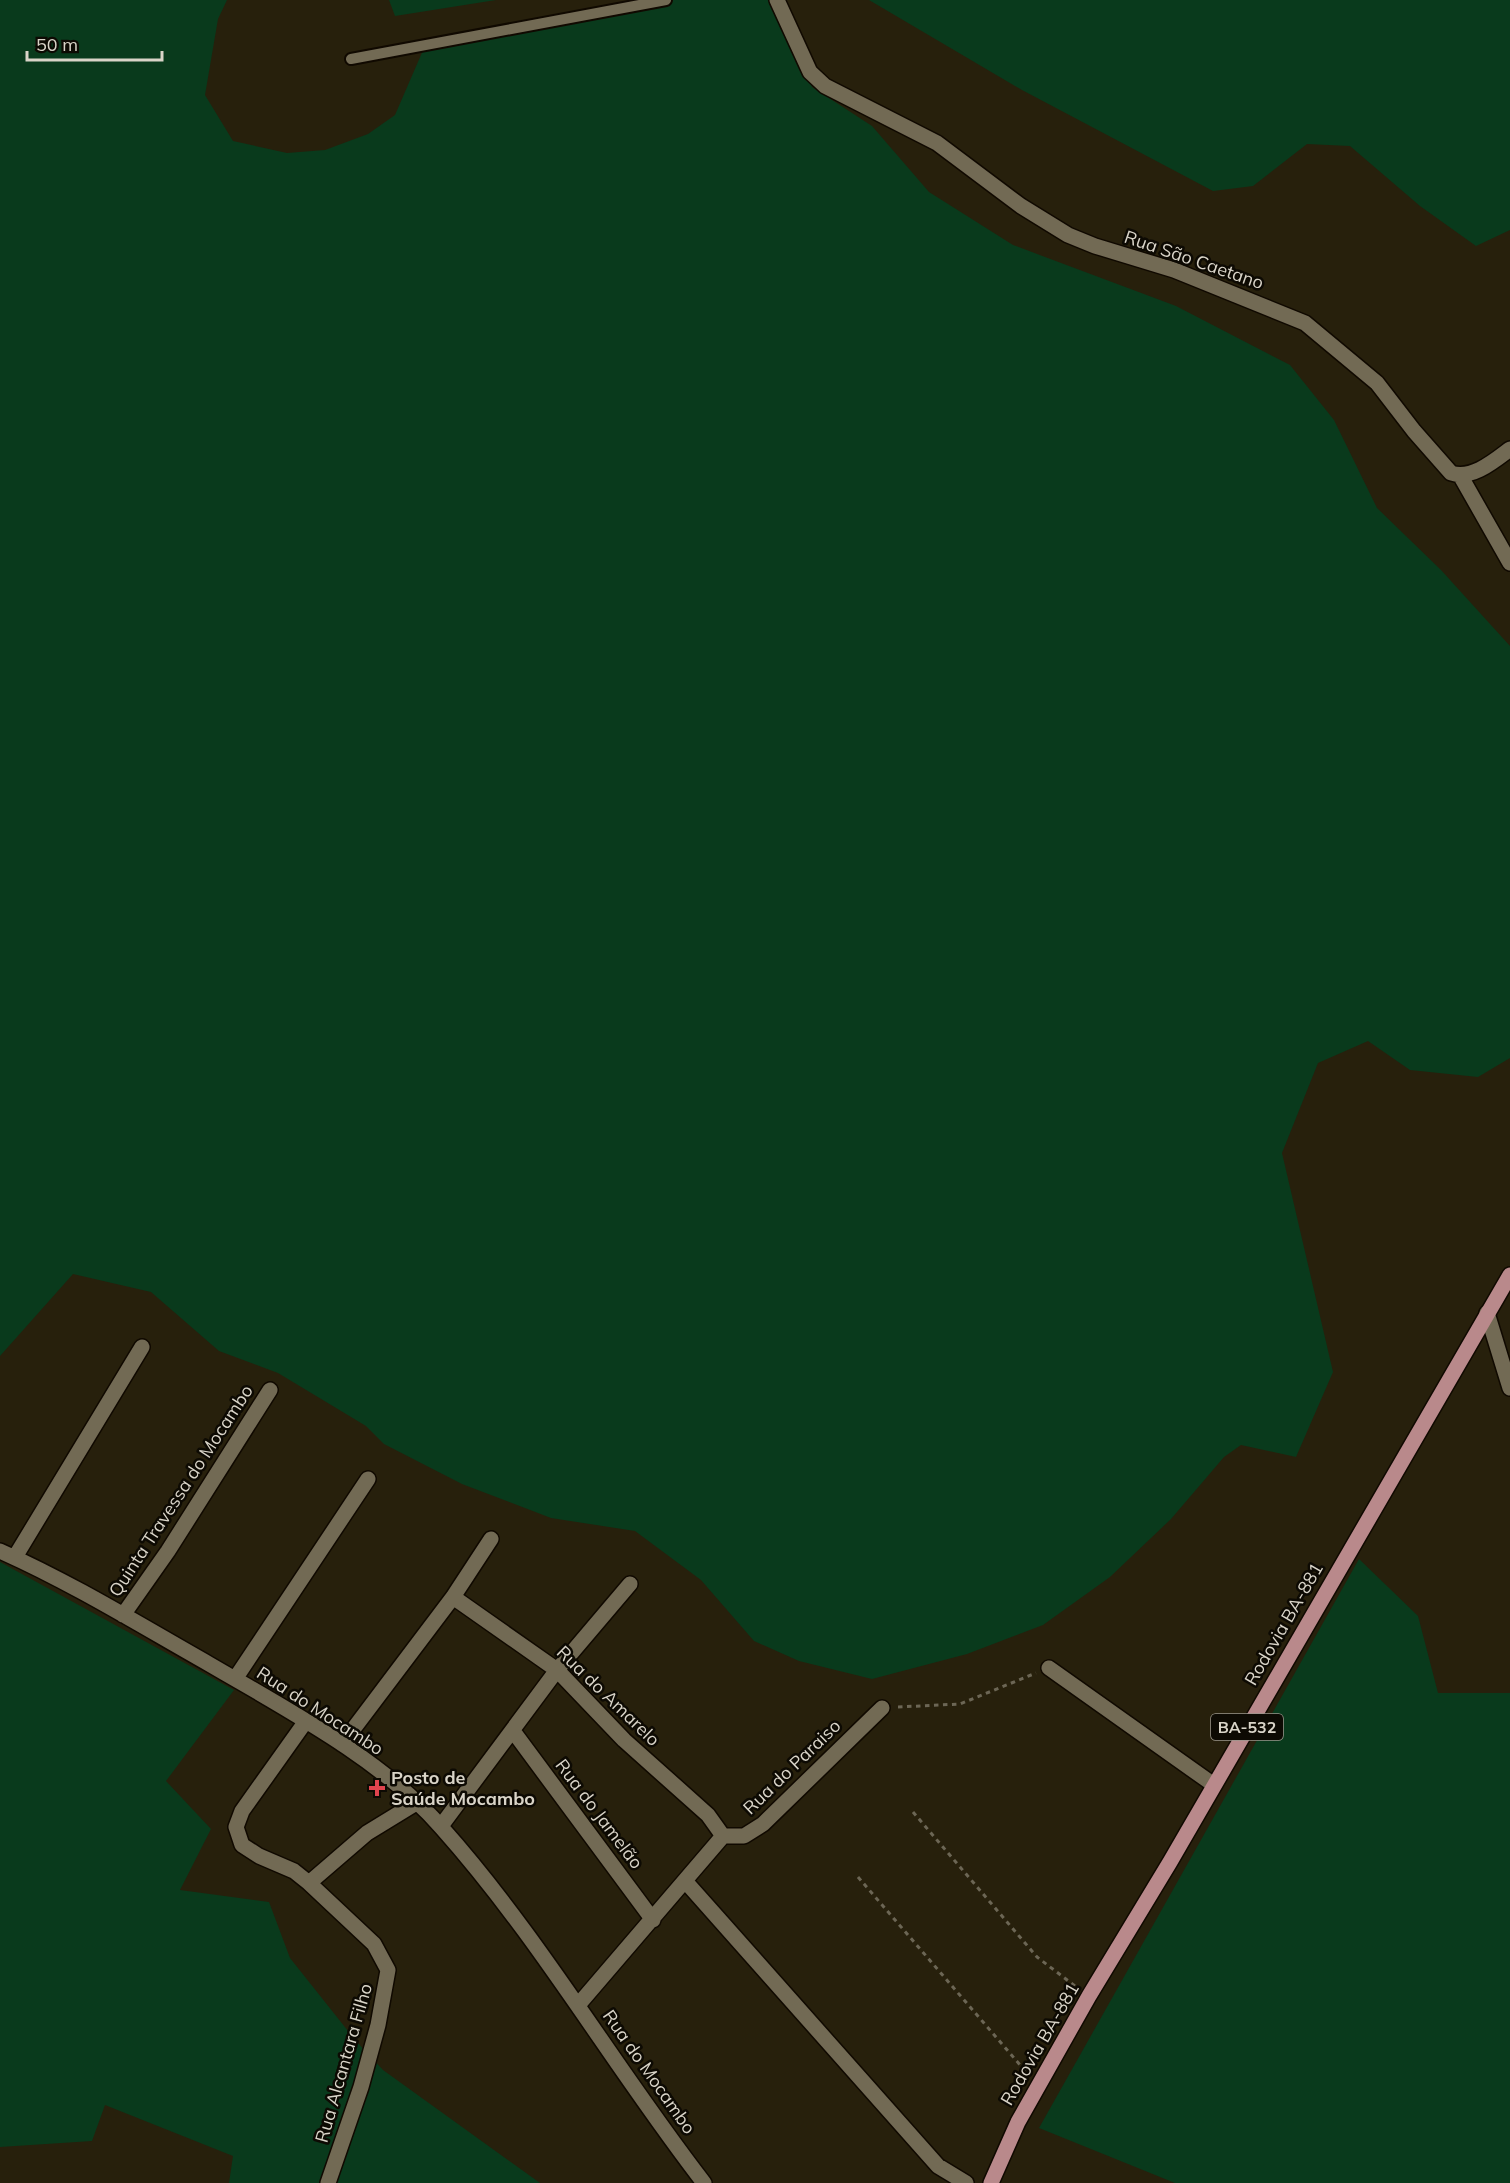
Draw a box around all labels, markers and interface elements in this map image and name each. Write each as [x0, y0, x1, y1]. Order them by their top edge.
scale bar [27, 24, 162, 62]
text: 50 m [36, 33, 78, 56]
street label: Rua São Caetano [1121, 225, 1267, 294]
street label: Quinta Travessa do Mocambo [103, 1380, 258, 1601]
street label: Rodovia BA-881 [1239, 1558, 1328, 1689]
street label: Rua do Amarelo [552, 1641, 665, 1751]
street label: Rua do Mocambo [253, 1661, 388, 1760]
street label: Rua do Paraiso [738, 1714, 845, 1819]
road number: BA-532 [1211, 1714, 1283, 1740]
street label: Rua do Jamelão [551, 1754, 648, 1873]
place label: Posto de Saúde Mocambo [391, 1766, 535, 1810]
marker: Posto de Saúde Mocambo [368, 1779, 386, 1797]
street label: Rodovia BA-881 [995, 1978, 1084, 2109]
street label: Rua Alcantara Filho [310, 1981, 377, 2145]
street label: Rua do Mocambo [598, 2005, 701, 2138]

